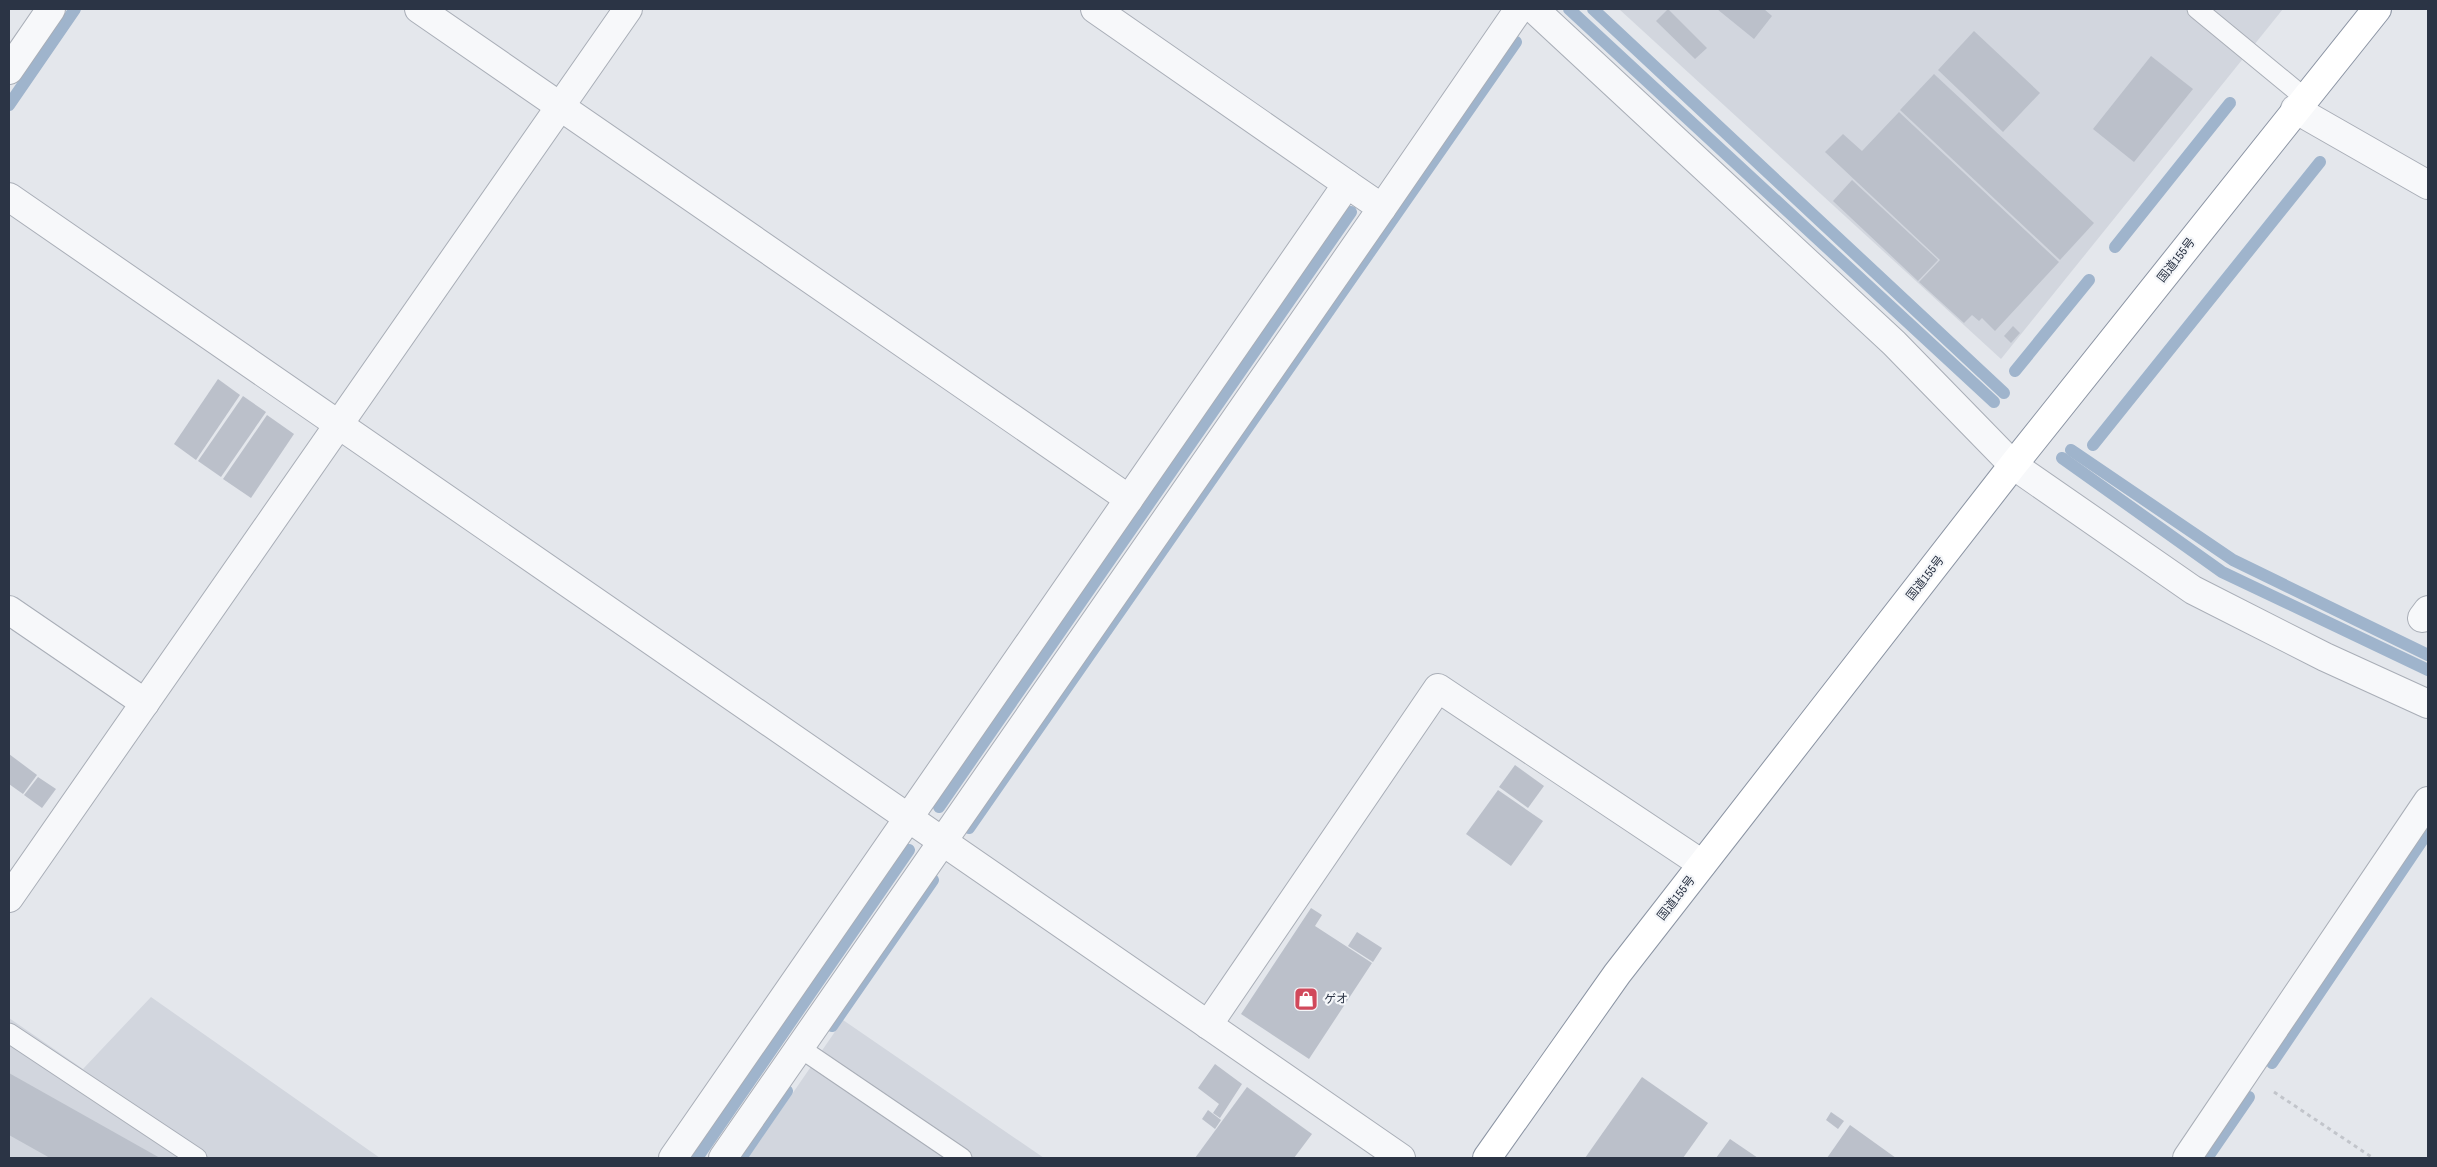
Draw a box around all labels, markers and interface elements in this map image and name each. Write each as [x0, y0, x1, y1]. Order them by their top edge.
street label: 国道155号 [2154, 234, 2198, 286]
street label: 国道155号 [1903, 552, 1947, 604]
street label: 国道155号 [1654, 872, 1698, 924]
shop icon: ゲオ [1293, 986, 1319, 1012]
place label: ゲオ [1324, 991, 1348, 1007]

